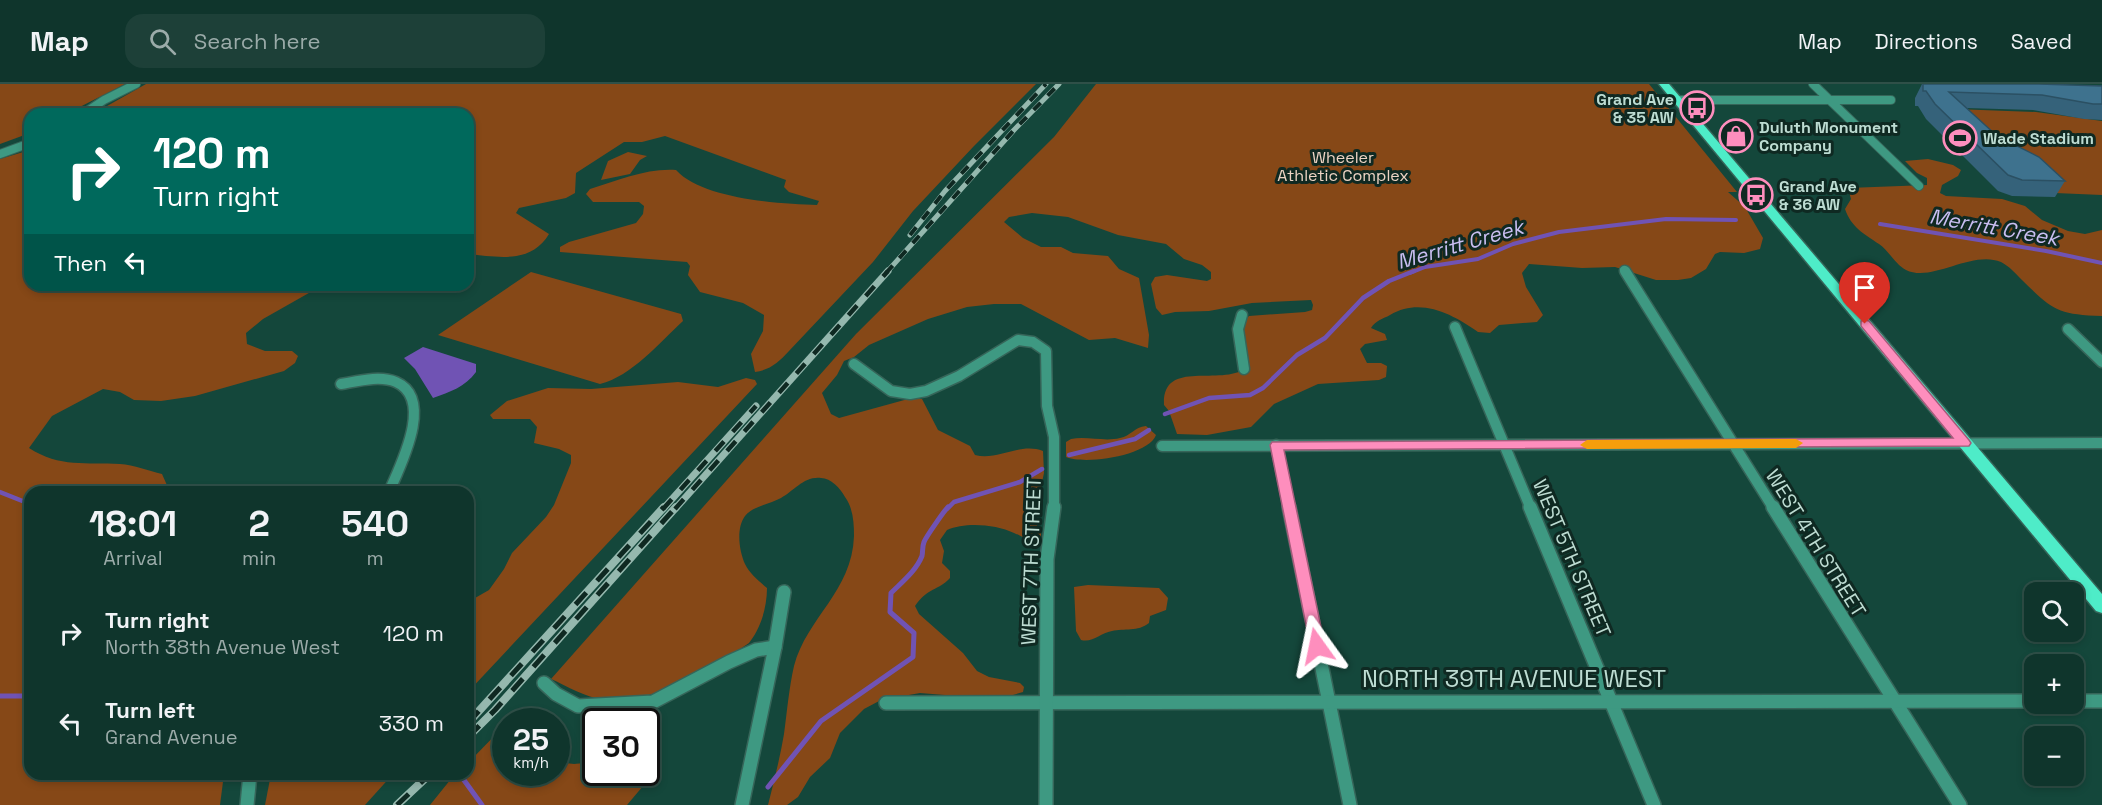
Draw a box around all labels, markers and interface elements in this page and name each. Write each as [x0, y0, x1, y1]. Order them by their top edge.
search box [125, 14, 545, 68]
text: Map [30, 23, 89, 59]
icon: search [146, 25, 179, 58]
text: Search here [194, 27, 321, 55]
text: Map [1798, 28, 1842, 55]
text: Directions [1875, 28, 1978, 55]
text: Saved [2011, 28, 2072, 55]
place label: Grand Ave & 35 AW [1596, 89, 1674, 128]
bus stop icon: Grand Ave & 35 AW [1679, 90, 1715, 126]
place label: Duluth Monument Company [1759, 117, 1898, 156]
shop icon: Duluth Monument Company [1718, 118, 1754, 154]
sports icon: Wade Stadium [1942, 120, 1978, 156]
text: 120 m [153, 127, 271, 180]
place label: Wade Stadium [1983, 128, 2094, 149]
icon: right [54, 132, 132, 210]
park label: Wheeler Athletic Complex [1277, 147, 1409, 186]
place label: Grand Ave & 36 AW [1779, 176, 1857, 215]
bus stop icon: Grand Ave & 36 AW [1738, 177, 1774, 213]
text: Turn right [153, 179, 280, 214]
water label: Merritt Creek [1927, 202, 2063, 252]
water label: Merritt Creek [1394, 212, 1529, 275]
icon: left [119, 246, 152, 279]
text: Then [54, 249, 107, 277]
pin [1839, 262, 1890, 324]
icon: arrive [1848, 271, 1881, 304]
street label: WEST 4TH STREET [1760, 464, 1872, 622]
street label: WEST 5TH STREET [1527, 475, 1617, 641]
street label: WEST 7TH STREET [1015, 476, 1047, 646]
text: 18:01 [89, 501, 177, 547]
text: 2 [248, 501, 270, 547]
text: 540 [341, 501, 409, 547]
text: Arrival [103, 545, 163, 571]
text: min [242, 545, 276, 571]
text: m [367, 545, 384, 571]
map controls [2024, 582, 2084, 786]
button: search [2024, 582, 2084, 642]
text: Turn right [105, 606, 210, 634]
position arrow [1285, 614, 1349, 678]
icon: right [54, 617, 87, 650]
text: 120 m [383, 619, 444, 647]
text: North 38th Avenue West [105, 634, 340, 660]
button: + [2024, 654, 2084, 714]
street label: NORTH 39TH AVENUE WEST [1362, 663, 1666, 694]
text: Turn left [105, 696, 195, 724]
icon: left [54, 707, 87, 740]
speed limit sign: 30 [582, 708, 660, 786]
text: 330 m [379, 709, 444, 737]
text: 25 [513, 720, 549, 759]
text: Grand Avenue [105, 724, 238, 750]
button: − [2024, 726, 2084, 786]
text: km/h [513, 753, 549, 772]

